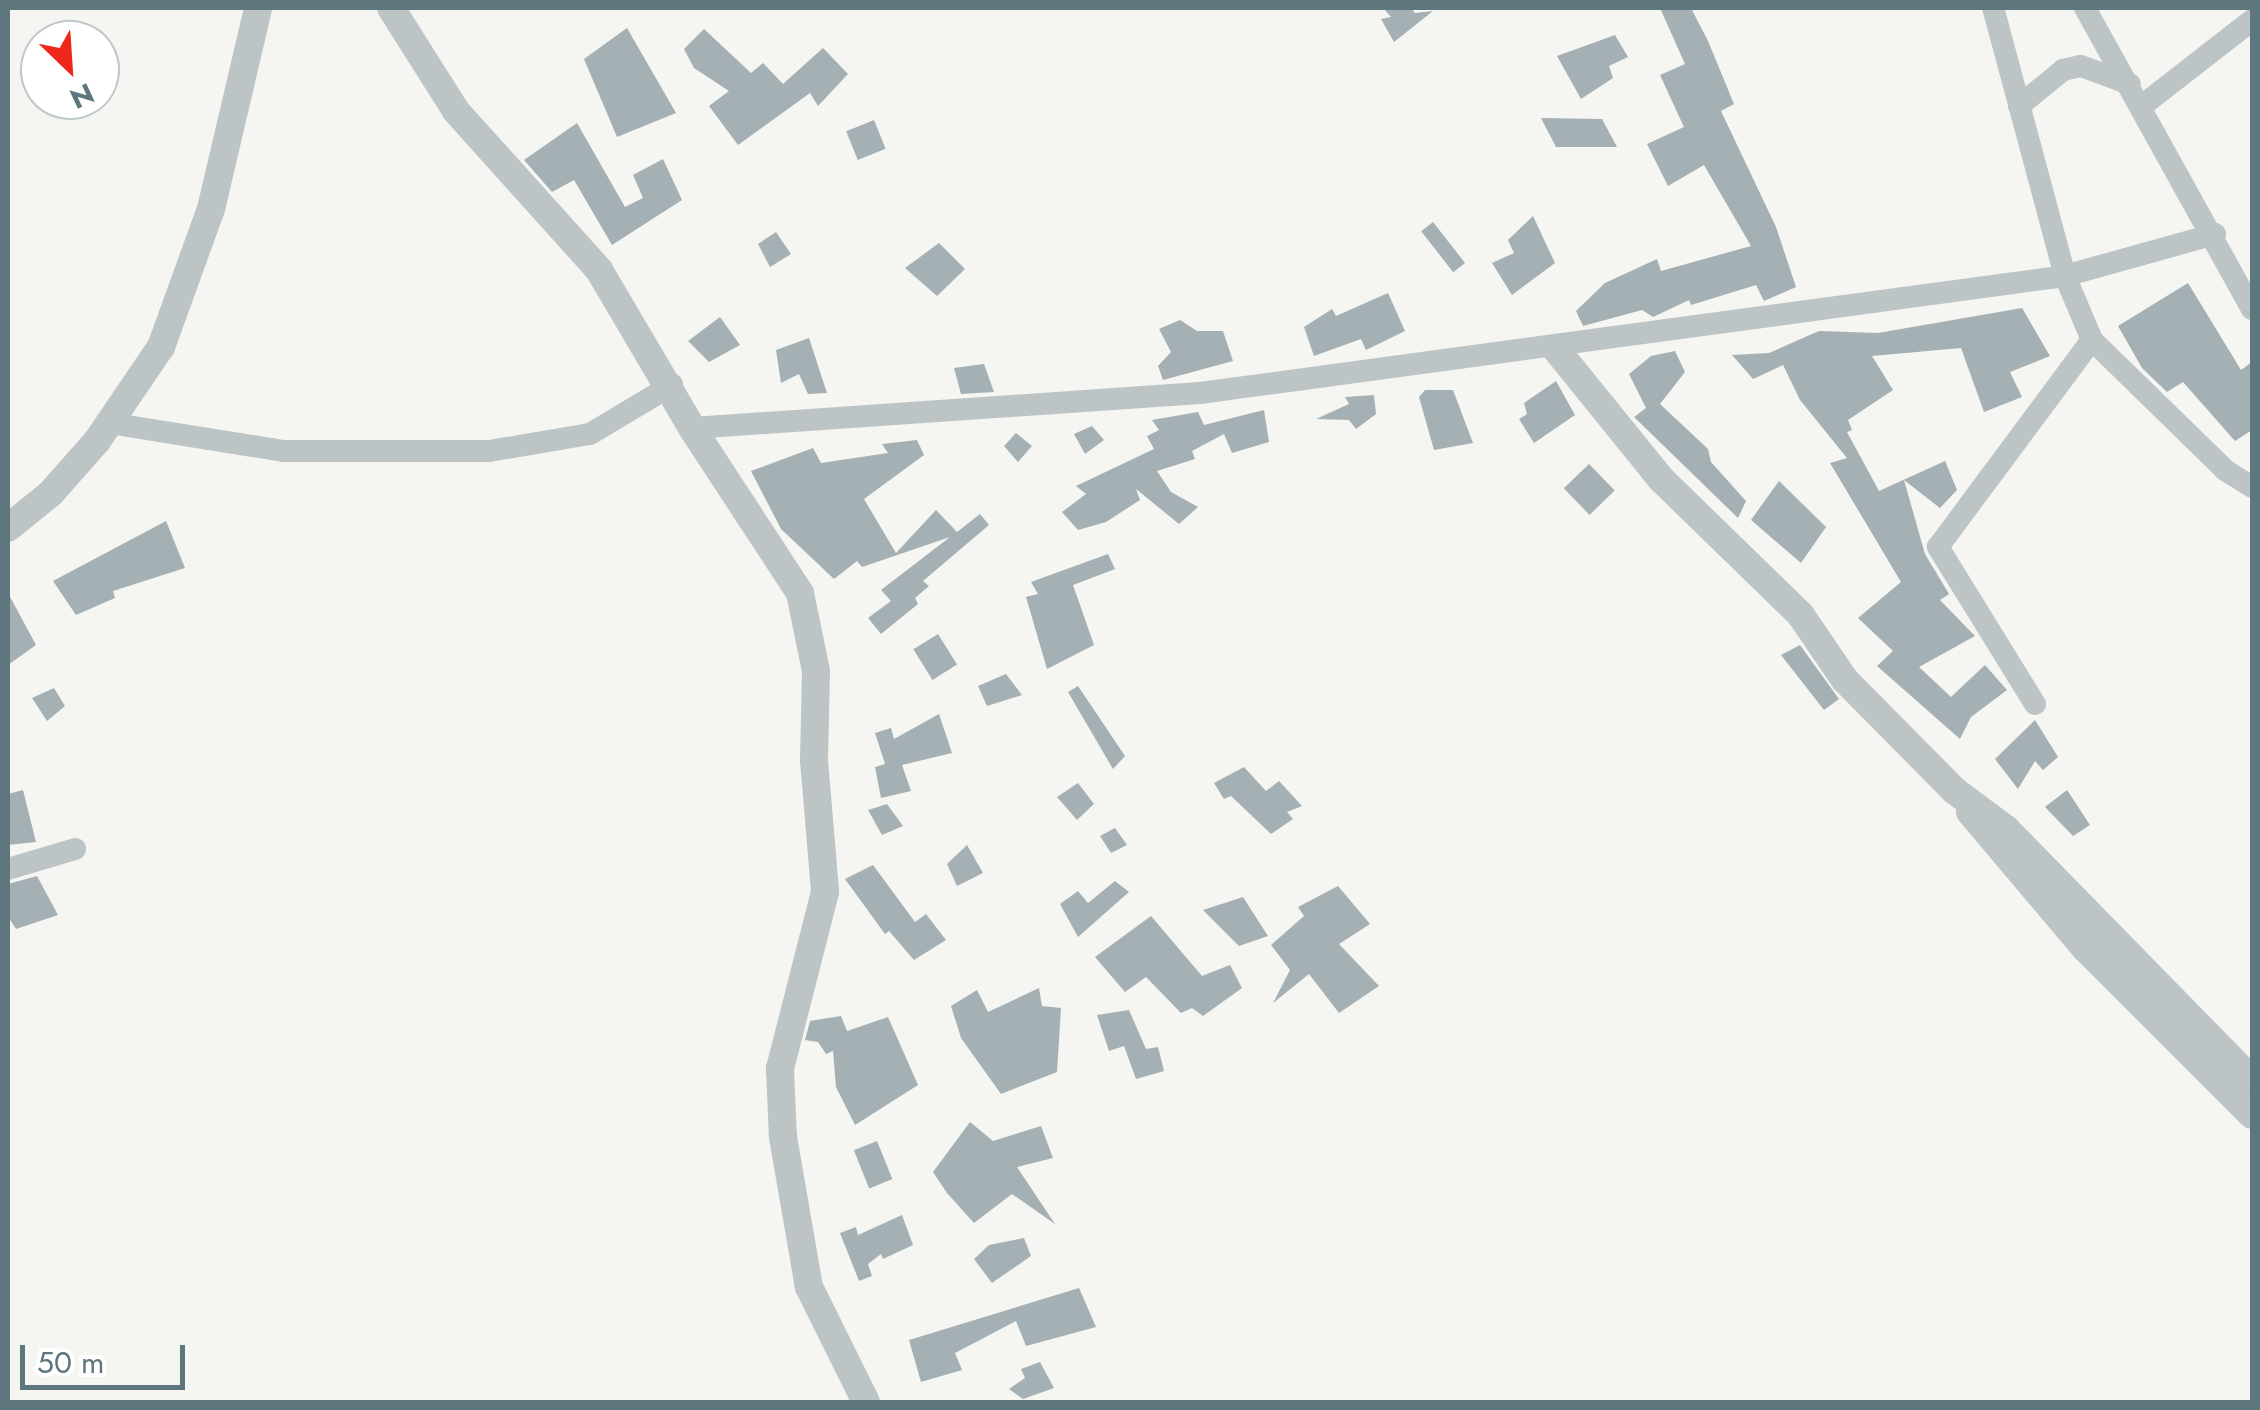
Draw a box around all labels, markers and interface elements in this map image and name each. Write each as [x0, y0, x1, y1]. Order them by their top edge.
north arrow [20, 20, 120, 120]
text: N [63, 73, 101, 119]
scale bar [25, 1325, 190, 1387]
text: 50 m [37, 1341, 104, 1384]

